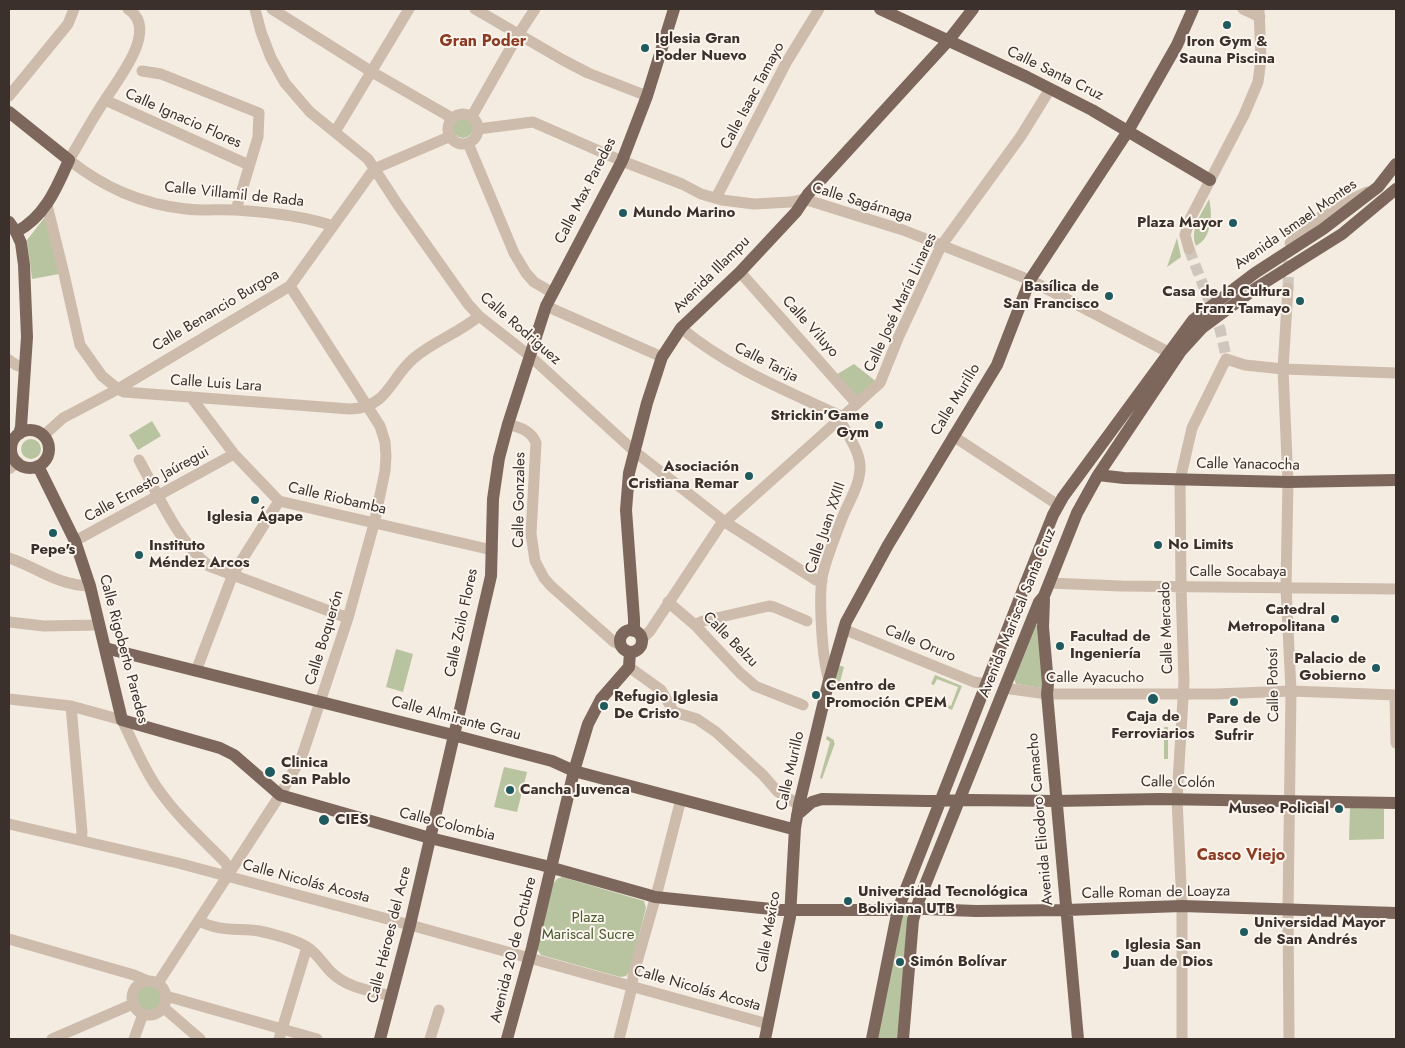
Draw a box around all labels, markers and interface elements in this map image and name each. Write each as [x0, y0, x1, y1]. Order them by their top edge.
marker: Iron Gym & Sauna Piscina [1221, 19, 1233, 31]
place label: Iglesia Gran Poder Nuevo [655, 30, 747, 65]
district label: Gran Poder [440, 32, 526, 52]
place label: Iron Gym & Sauna Piscina [1179, 33, 1275, 68]
street label: Calle Isaac Tamayo [717, 39, 789, 153]
marker: Iglesia Gran Poder Nuevo [639, 42, 651, 54]
street label: Calle Santa Cruz [1004, 43, 1106, 105]
street label: Calle Ignacio Flores [122, 85, 244, 153]
street label: Calle Max Paredes [551, 135, 621, 247]
street label: Avenida Ismael Montes [1231, 176, 1361, 274]
street label: Calle Villamil de Rada [163, 179, 305, 211]
street label: Calle Sagárnaga [810, 179, 914, 227]
place label: Mundo Marino [633, 204, 735, 222]
marker: Mundo Marino [617, 207, 629, 219]
place label: Plaza Mayor [1137, 214, 1223, 232]
marker: Plaza Mayor [1227, 217, 1239, 229]
street label: Calle José María Linares [861, 231, 941, 375]
street label: Avenida Illampu [670, 233, 754, 317]
street label: Calle Benancio Burgoa [149, 266, 283, 356]
place label: Basílica de San Francisco [1003, 278, 1099, 313]
place label: Casa de la Cultura Franz Tamayo [1162, 283, 1290, 318]
street label: Calle Rodriguez [476, 289, 564, 369]
marker: Basílica de San Francisco [1103, 290, 1115, 302]
street label: Calle Viluyo [778, 293, 842, 361]
marker: Casa de la Cultura Franz Tamayo [1294, 295, 1306, 307]
street label: Calle Tarija [731, 339, 801, 387]
street label: Calle Murillo [927, 361, 985, 439]
street label: Calle Luis Lara [170, 372, 262, 396]
place label: Strickin’Game Gym [770, 407, 869, 442]
marker: Strickin’Game Gym [873, 419, 885, 431]
street label: Calle Ernesto Jaúregui [82, 443, 212, 527]
street label: Calle Gonzales [510, 452, 530, 548]
street label: Calle Yanacocha [1196, 455, 1300, 475]
place label: Asociación Cristiana Remar [628, 458, 739, 493]
marker: Asociación Cristiana Remar [743, 470, 755, 482]
street label: Calle Riobamba [286, 479, 388, 519]
street label: Calle Juan XXIII [802, 480, 850, 576]
marker: Iglesia Ágape [249, 494, 261, 506]
place label: Iglesia Ágape [207, 508, 303, 526]
street label: Avenida Mariscal Santa Cruz [976, 526, 1060, 700]
marker: Pepe's [47, 527, 59, 539]
place label: No Limits [1168, 536, 1233, 554]
place label: Instituto Méndez Arcos [149, 537, 250, 572]
marker: No Limits [1152, 539, 1164, 551]
place label: Pepe's [31, 541, 75, 559]
marker: Instituto Méndez Arcos [133, 549, 145, 561]
street label: Calle Socabaya [1190, 563, 1286, 581]
street label: Calle Zoilo Flores [442, 567, 482, 679]
street label: Calle Rigoberto Paredes [94, 573, 152, 725]
street label: Calle Mercado [1156, 581, 1178, 675]
street label: Calle Boquerón [302, 588, 348, 688]
place label: Catedral Metropolitana [1228, 601, 1325, 636]
street label: Calle Belzu [699, 609, 761, 671]
marker: Catedral Metropolitana [1329, 613, 1341, 625]
street label: Calle Oruro [882, 622, 958, 666]
place label: Facultad de Ingeniería [1070, 628, 1150, 663]
marker: Facultad de Ingeniería [1054, 640, 1066, 652]
street label: Calle Potosí [1264, 648, 1284, 722]
place label: Palacio de Gobierno [1294, 650, 1366, 685]
marker: Palacio de Gobierno [1370, 662, 1382, 674]
street label: Calle Ayacucho [1046, 669, 1144, 687]
place label: Centro de Promoción CPEM [826, 677, 947, 712]
place label: Refugio Iglesia De Cristo [614, 688, 718, 723]
marker: Centro de Promoción CPEM [810, 689, 822, 701]
marker: Caja de Ferroviarios [1146, 692, 1160, 706]
street label: Calle Almirante Grau [389, 693, 523, 745]
marker: Pare de Sufrir [1228, 696, 1240, 708]
marker: Refugio Iglesia De Cristo [598, 700, 610, 712]
place label: Caja de Ferroviarios [1111, 708, 1195, 743]
place label: Pare de Sufrir [1207, 710, 1261, 745]
street label: Calle Murillo [773, 730, 809, 812]
street label: Avenida Eliodoro Camacho [1024, 732, 1058, 906]
place label: Clinica San Pablo [281, 754, 351, 789]
marker: Clinica San Pablo [263, 765, 277, 779]
street label: Calle Colón [1141, 773, 1215, 793]
place label: Cancha Juvenca [520, 781, 630, 799]
marker: Cancha Juvenca [504, 784, 516, 796]
place label: Museo Policial [1229, 800, 1329, 818]
marker: Museo Policial [1333, 803, 1345, 815]
street label: Calle Colombia [397, 804, 497, 846]
place label: CIES [335, 811, 369, 829]
marker: CIES [317, 813, 331, 827]
district label: Casco Viejo [1197, 846, 1285, 866]
street label: Calle Nicolás Acosta [240, 856, 372, 908]
street label: Calle Héroes del Acre [364, 865, 416, 1005]
street label: Avenida 20 de Octubre [487, 875, 541, 1025]
place label: Universidad Tecnológica Boliviana UTB [858, 883, 1028, 918]
street label: Calle Roman de Loayza [1082, 883, 1230, 903]
street label: Calle México [753, 890, 785, 974]
marker: Universidad Tecnológica Boliviana UTB [842, 895, 854, 907]
park label: Plaza Mariscal Sucre [542, 909, 634, 944]
place label: Universidad Mayor de San Andrés [1254, 914, 1386, 949]
marker: Universidad Mayor de San Andrés [1238, 926, 1250, 938]
place label: Iglesia San Juan de Dios [1125, 936, 1213, 971]
marker: Iglesia San Juan de Dios [1109, 948, 1121, 960]
place label: Simón Bolívar [910, 953, 1007, 971]
marker: Simón Bolívar [894, 956, 906, 968]
street label: Calle Nicolás Acosta [632, 962, 762, 1016]

